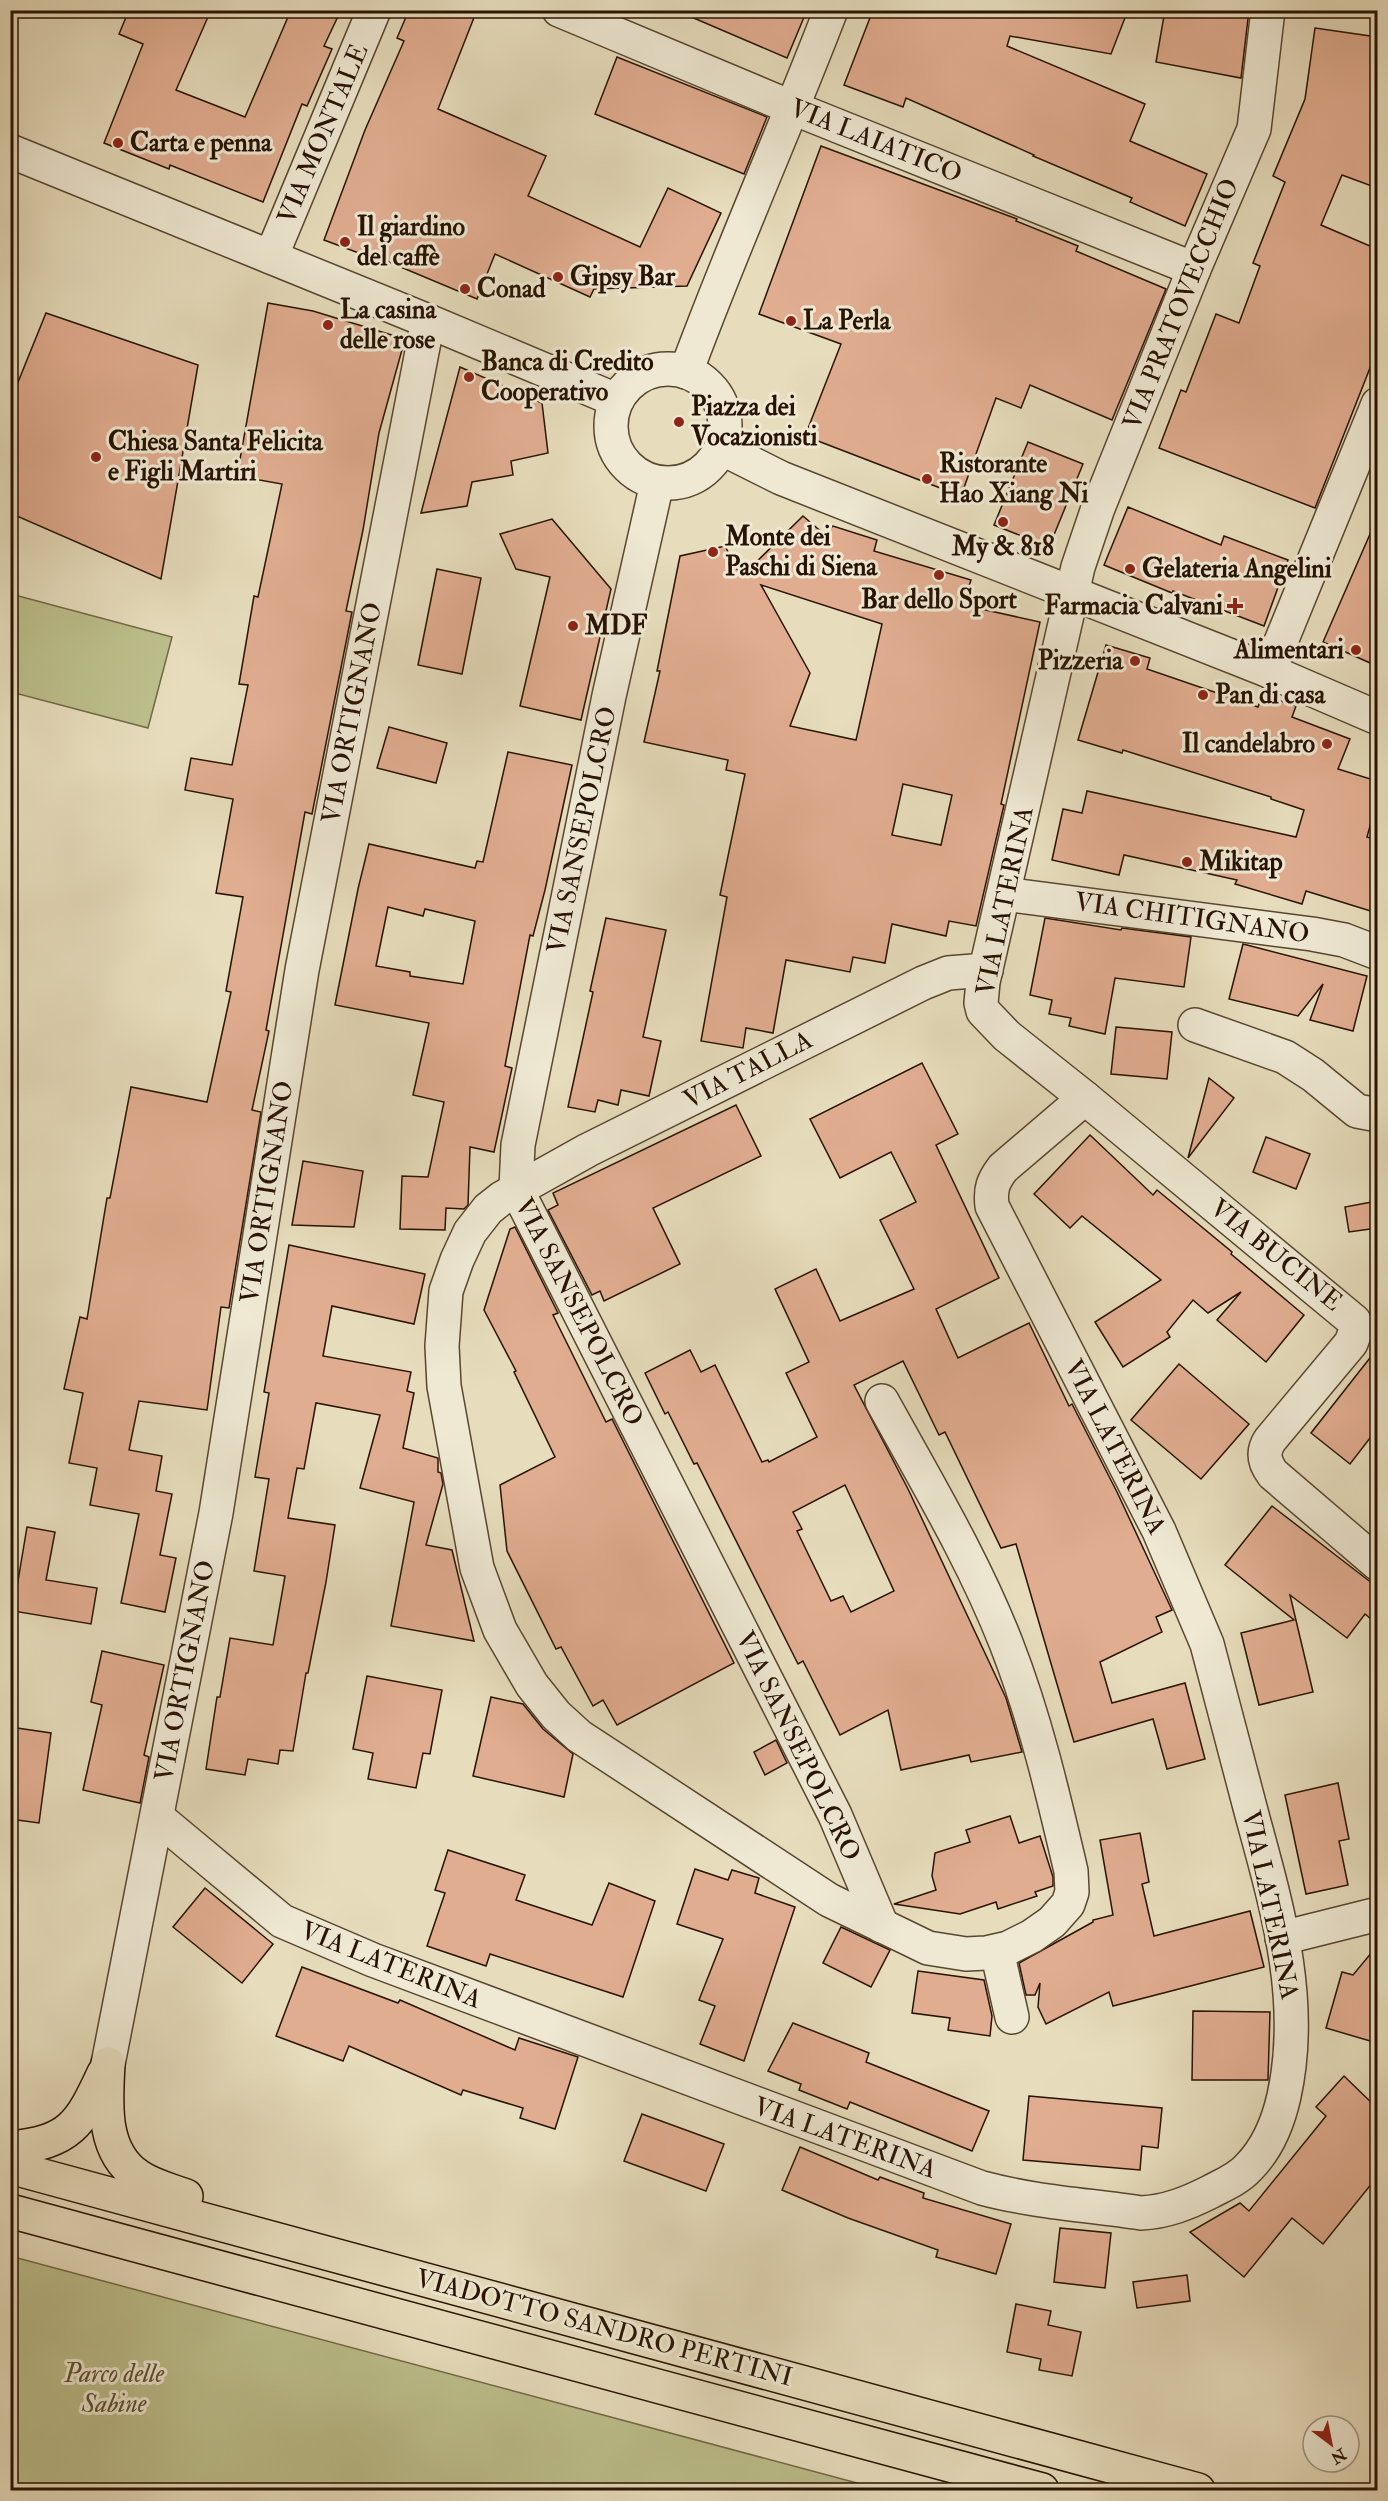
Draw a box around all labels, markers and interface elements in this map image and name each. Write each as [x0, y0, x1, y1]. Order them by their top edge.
street label: VIA MONTALE [271, 39, 375, 229]
street label: VIA LAIATICO [785, 92, 967, 190]
place label: Carta e penna [130, 127, 273, 160]
marker: Carta e penna [111, 136, 125, 150]
street label: VIA PRATOVECCHIO [1116, 174, 1246, 434]
place label: Il giardino del caffè [357, 211, 466, 273]
marker: Il giardino del caffè [338, 235, 352, 249]
place label: Gipsy Bar [570, 261, 675, 294]
marker: Gipsy Bar [551, 270, 565, 284]
place label: Conad [477, 273, 546, 305]
marker: Conad [458, 282, 472, 296]
place label: La casina delle rose [340, 294, 437, 356]
place label: La Perla [803, 305, 892, 337]
marker: La Perla [784, 314, 798, 328]
marker: La casina delle rose [321, 318, 335, 332]
place label: Banca di Credito Cooperativo [481, 346, 654, 409]
marker: Banca di Credito Cooperativo [462, 370, 476, 384]
place label: Piazza dei Vocazionisti [690, 391, 817, 453]
marker: Piazza dei Vocazionisti [672, 415, 686, 429]
place label: Chiesa Santa Felicita e Figli Martiri [108, 426, 324, 489]
place label: Ristorante Hao Xiang Ni [939, 448, 1088, 511]
marker: Chiesa Santa Felicita e Figli Martiri [89, 450, 103, 464]
marker: Ristorante Hao Xiang Ni [920, 472, 934, 486]
marker: My & 818 [996, 515, 1010, 529]
place label: Monte dei Paschi di Siena [724, 521, 878, 583]
place label: My & 818 [951, 531, 1054, 564]
marker: Monte dei Paschi di Siena [706, 545, 720, 559]
place label: Gelateria Angelini [1142, 553, 1332, 586]
marker: Gelateria Angelini [1123, 562, 1137, 576]
marker: Bar dello Sport [932, 568, 946, 582]
place label: Bar dello Sport [861, 584, 1018, 617]
place label: Farmacia Calvani [1044, 590, 1223, 622]
marker: Farmacia Calvani [1228, 599, 1242, 613]
street label: VIA ORTIGNANO [315, 600, 389, 826]
place label: MDF [584, 610, 648, 642]
marker: MDF [566, 619, 580, 633]
place label: Alimentari [1233, 634, 1344, 666]
marker: Alimentari [1349, 643, 1363, 657]
place label: Pizzeria [1038, 645, 1124, 677]
marker: Pizzeria [1128, 654, 1142, 668]
place label: Pan di casa [1215, 679, 1326, 711]
marker: Pan di casa [1196, 688, 1210, 702]
street label: VIA SANSEPOLCRO [540, 704, 624, 956]
place label: Il candelabro [1182, 728, 1315, 760]
marker: Il candelabro [1320, 737, 1334, 751]
street label: VIA LATERINA [969, 803, 1041, 998]
place label: Mikitap [1198, 846, 1283, 879]
marker: Mikitap [1180, 855, 1194, 869]
street label: VIA CHITIGNANO [1073, 886, 1311, 950]
street label: VIA TALLA [678, 1024, 818, 1116]
street label: VIA ORTIGNANO [234, 1079, 300, 1305]
street label: VIA BUCINE [1203, 1192, 1349, 1318]
street label: VIA SANSEPOLCRO [508, 1193, 650, 1431]
street label: VIA LATERINA [1057, 1354, 1173, 1540]
street label: VIA ORTIGNANO [148, 1558, 222, 1784]
street label: VIA SANSEPOLCRO [728, 1626, 868, 1866]
street label: VIA LATERINA [1234, 1808, 1306, 2003]
street label: VIA LATERINA [296, 1914, 487, 2016]
street label: VIA LATERINA [749, 2090, 941, 2186]
street label: VIADOTTO SANDRO PERTINI [412, 2262, 796, 2394]
park label: Parco delle Sabine [63, 2358, 164, 2420]
north arrow [1301, 2414, 1361, 2474]
text: N [1326, 2443, 1351, 2469]

